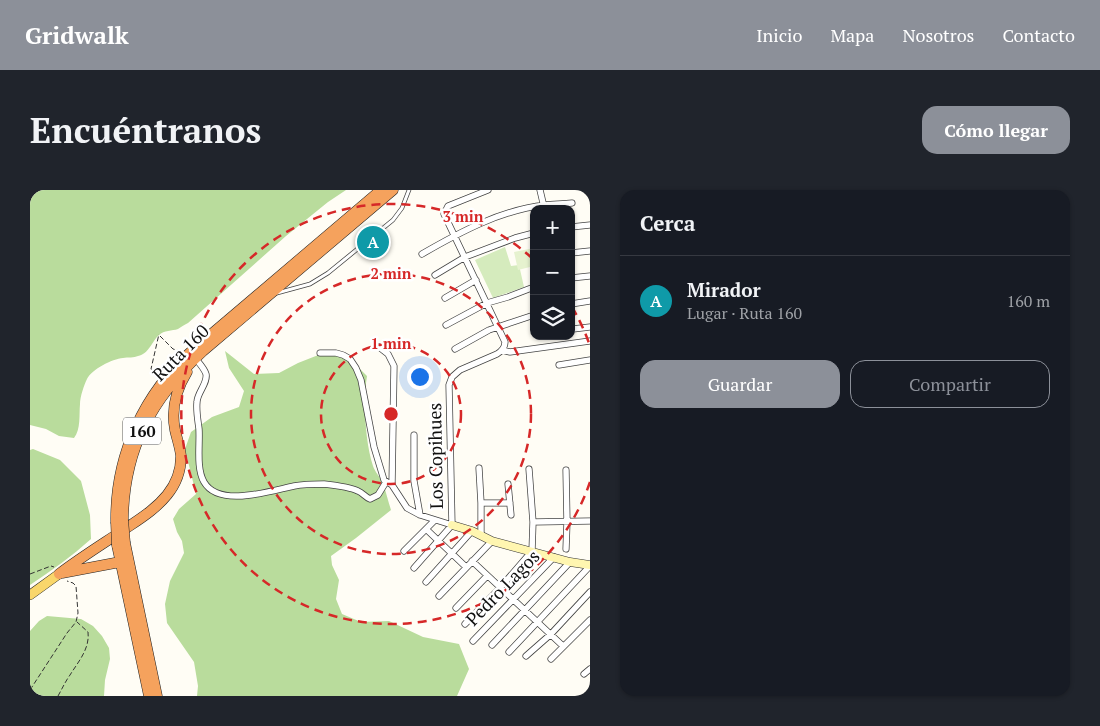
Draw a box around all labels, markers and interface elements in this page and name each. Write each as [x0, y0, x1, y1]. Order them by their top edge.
text: Gridwalk [25, 19, 129, 51]
text: Inicio [756, 23, 802, 47]
text: Mapa [830, 23, 874, 47]
text: Nosotros [902, 23, 974, 47]
text: Contacto [1002, 23, 1075, 47]
button: Cómo llegar [922, 106, 1070, 154]
text: Encuéntranos [30, 107, 261, 153]
map controls [530, 205, 575, 340]
button: + [530, 205, 575, 250]
text: 3 min [442, 206, 484, 226]
text: Cerca [640, 209, 695, 237]
pin: A [357, 223, 389, 261]
button: − [530, 250, 575, 295]
text: 2 min [370, 263, 412, 283]
text: Mirador [687, 277, 761, 302]
text: A [650, 290, 662, 312]
text: 160 m [1007, 290, 1050, 312]
button: layers [530, 295, 575, 340]
text: Lugar · Ruta 160 [687, 302, 802, 324]
street label: Ruta 160 [147, 319, 214, 386]
text: 1 min [370, 333, 412, 353]
button: Guardar [640, 360, 840, 408]
button: Compartir [850, 360, 1050, 408]
your location [407, 364, 433, 390]
street label: Los Copihues [422, 403, 448, 509]
centre of rings [382, 405, 400, 423]
road number: 160 [123, 418, 161, 445]
street label: Pedro Lagos [460, 544, 544, 630]

